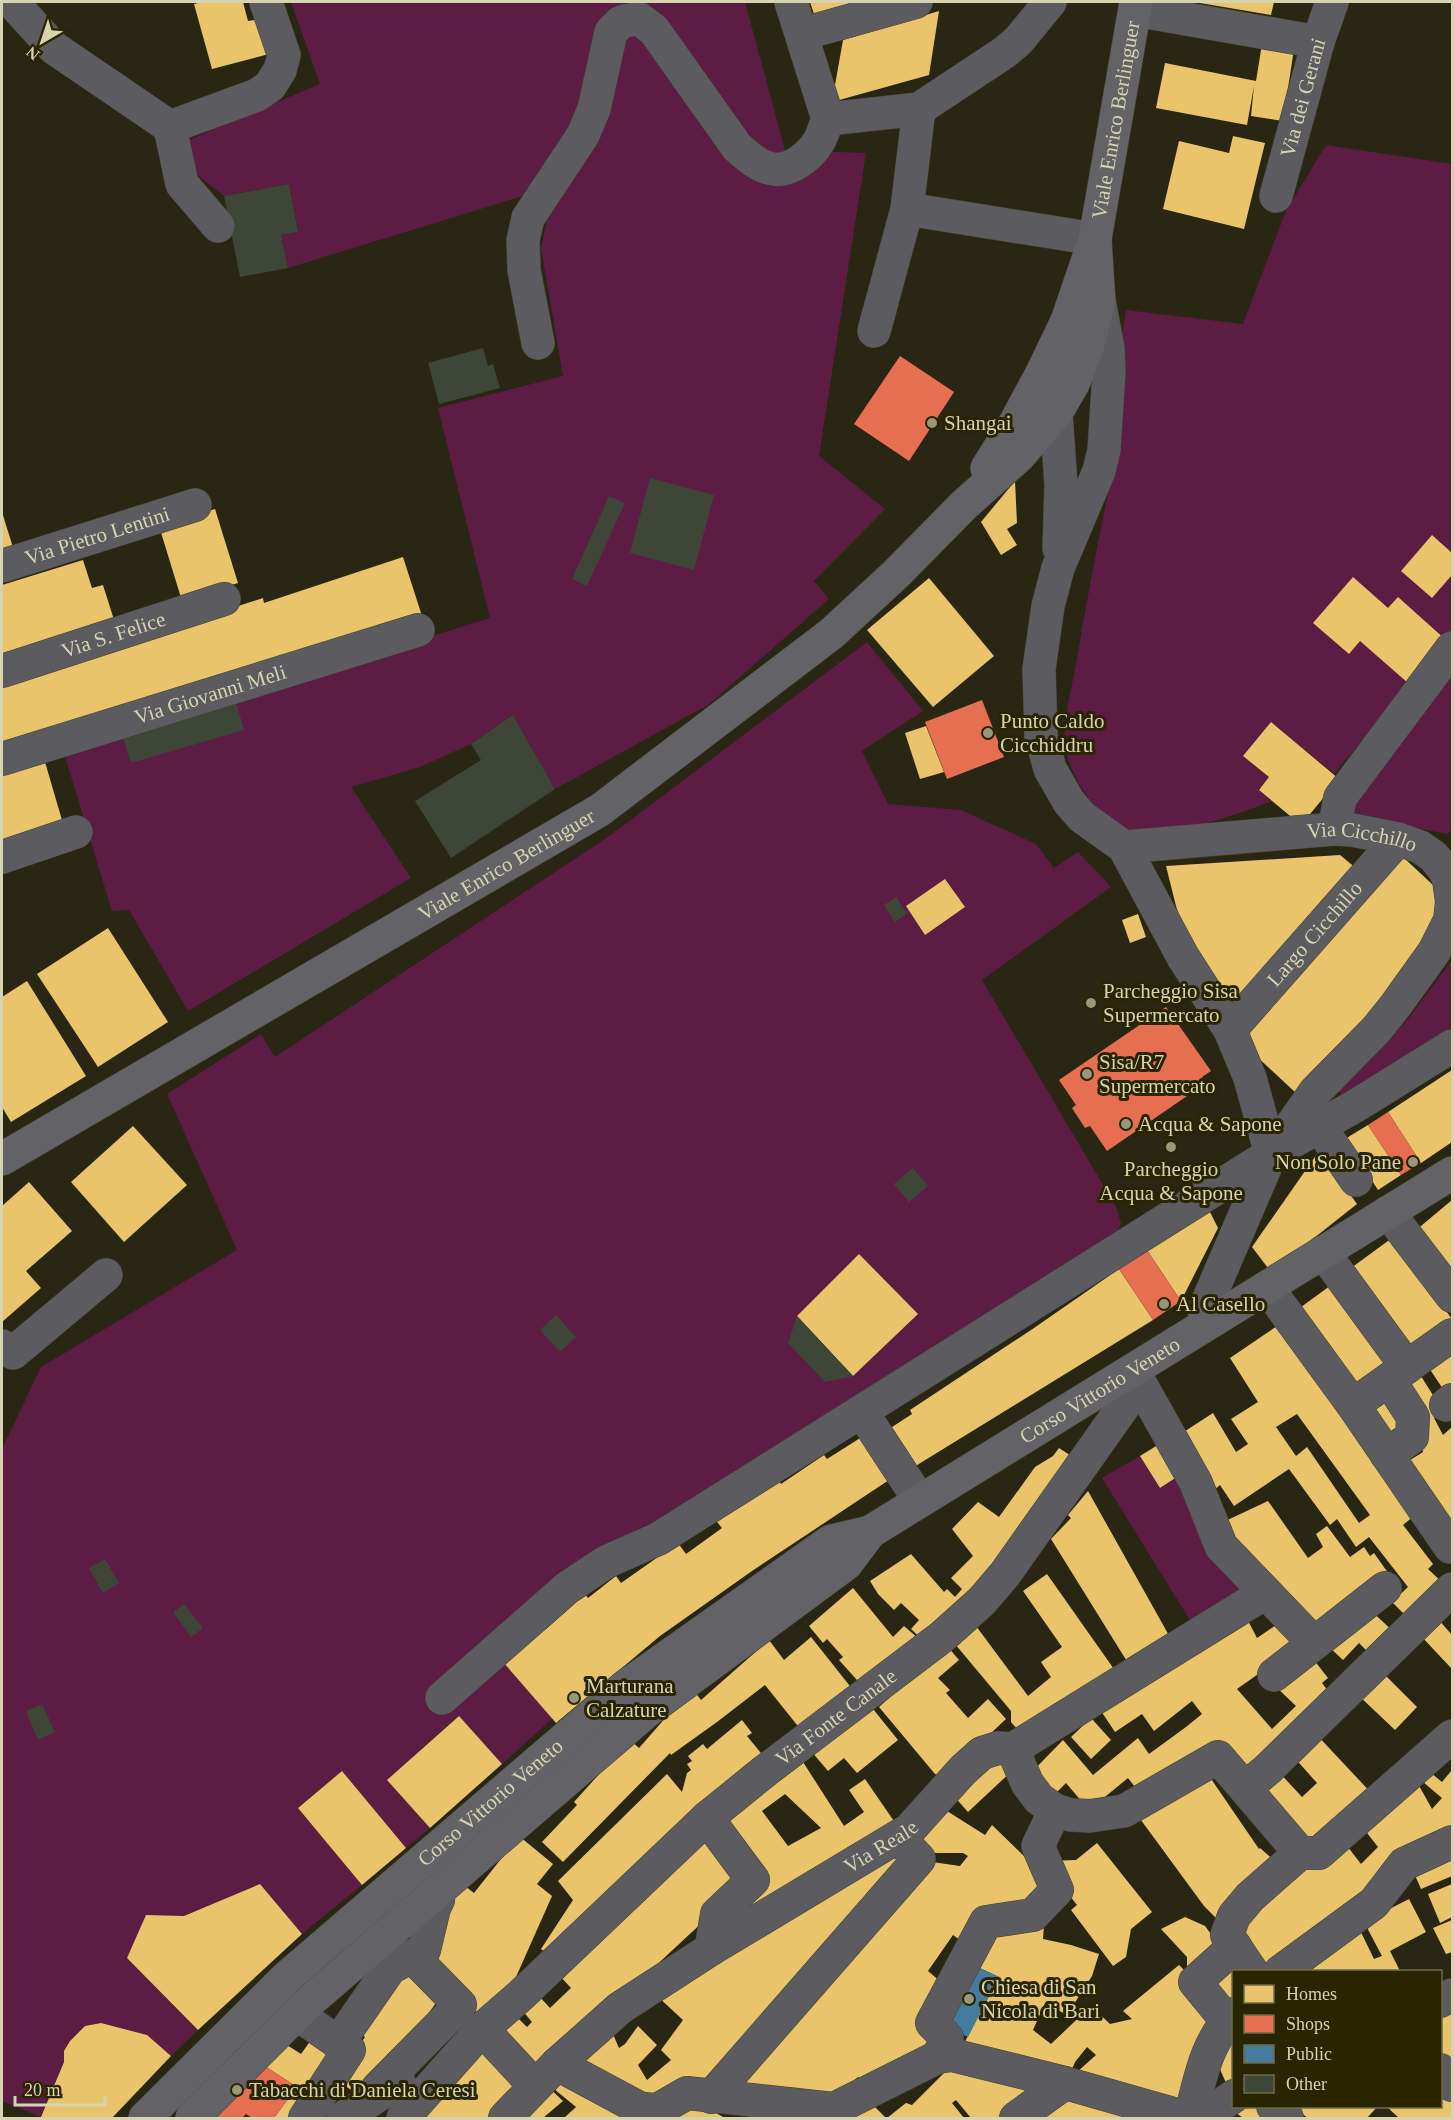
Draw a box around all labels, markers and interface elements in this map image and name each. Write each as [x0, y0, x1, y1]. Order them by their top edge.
north arrow [12, 12, 72, 72]
street label: Viale Enrico Berlinguer [1087, 19, 1145, 221]
street label: Via dei Gerani [1275, 35, 1331, 160]
text: N [23, 43, 43, 64]
place label: Shangai [944, 411, 1012, 435]
marker: Shangai [925, 416, 939, 430]
street label: Via Pietro Lentini [22, 502, 173, 570]
street label: Via S. Felice [58, 607, 168, 663]
street label: Via Giovanni Meli [131, 660, 289, 729]
place label: Punto Caldo Cicchiddru [1000, 709, 1104, 757]
marker: Punto Caldo Cicchiddru [981, 726, 995, 740]
street label: Viale Enrico Berlinguer [414, 804, 599, 926]
street label: Via Cicchillo [1306, 817, 1420, 857]
street label: Largo Cicchillo [1262, 876, 1367, 991]
place label: Parcheggio Sisa Supermercato [1103, 979, 1238, 1027]
marker: Parcheggio Sisa Supermercato [1084, 996, 1098, 1010]
place label: Sisa/R7 Supermercato [1099, 1050, 1216, 1098]
marker: Sisa/R7 Supermercato [1080, 1067, 1094, 1081]
place label: Acqua & Sapone [1138, 1112, 1281, 1136]
marker: Acqua & Sapone [1119, 1117, 1133, 1131]
marker: Parcheggio Acqua & Sapone [1164, 1140, 1178, 1154]
place label: Non Solo Pane [1275, 1150, 1401, 1174]
marker: Non Solo Pane [1406, 1155, 1420, 1169]
place label: Parcheggio Acqua & Sapone [1099, 1157, 1243, 1205]
place label: Al Casello [1176, 1292, 1265, 1316]
marker: Al Casello [1157, 1297, 1171, 1311]
street label: Corso Vittorio Veneto [1015, 1332, 1184, 1449]
street label: Via Fonte Canale [770, 1664, 901, 1771]
place label: Marturana Calzature [586, 1674, 674, 1722]
marker: Marturana Calzature [567, 1691, 581, 1705]
street label: Corso Vittorio Veneto [413, 1734, 568, 1871]
street label: Via Reale [840, 1816, 924, 1878]
legend [1232, 1970, 1442, 2108]
place label: Chiesa di San Nicola di Bari [981, 1975, 1100, 2023]
text: Homes [1286, 1984, 1337, 2004]
marker: Chiesa di San Nicola di Bari [962, 1992, 976, 2006]
text: Shops [1286, 2014, 1330, 2034]
text: Public [1286, 2044, 1332, 2064]
scale bar [15, 2069, 105, 2107]
text: Other [1286, 2074, 1327, 2094]
place label: Tabacchi di Daniela Ceresi [249, 2078, 476, 2102]
text: 20 m [24, 2080, 61, 2100]
marker: Tabacchi di Daniela Ceresi [230, 2083, 244, 2097]

